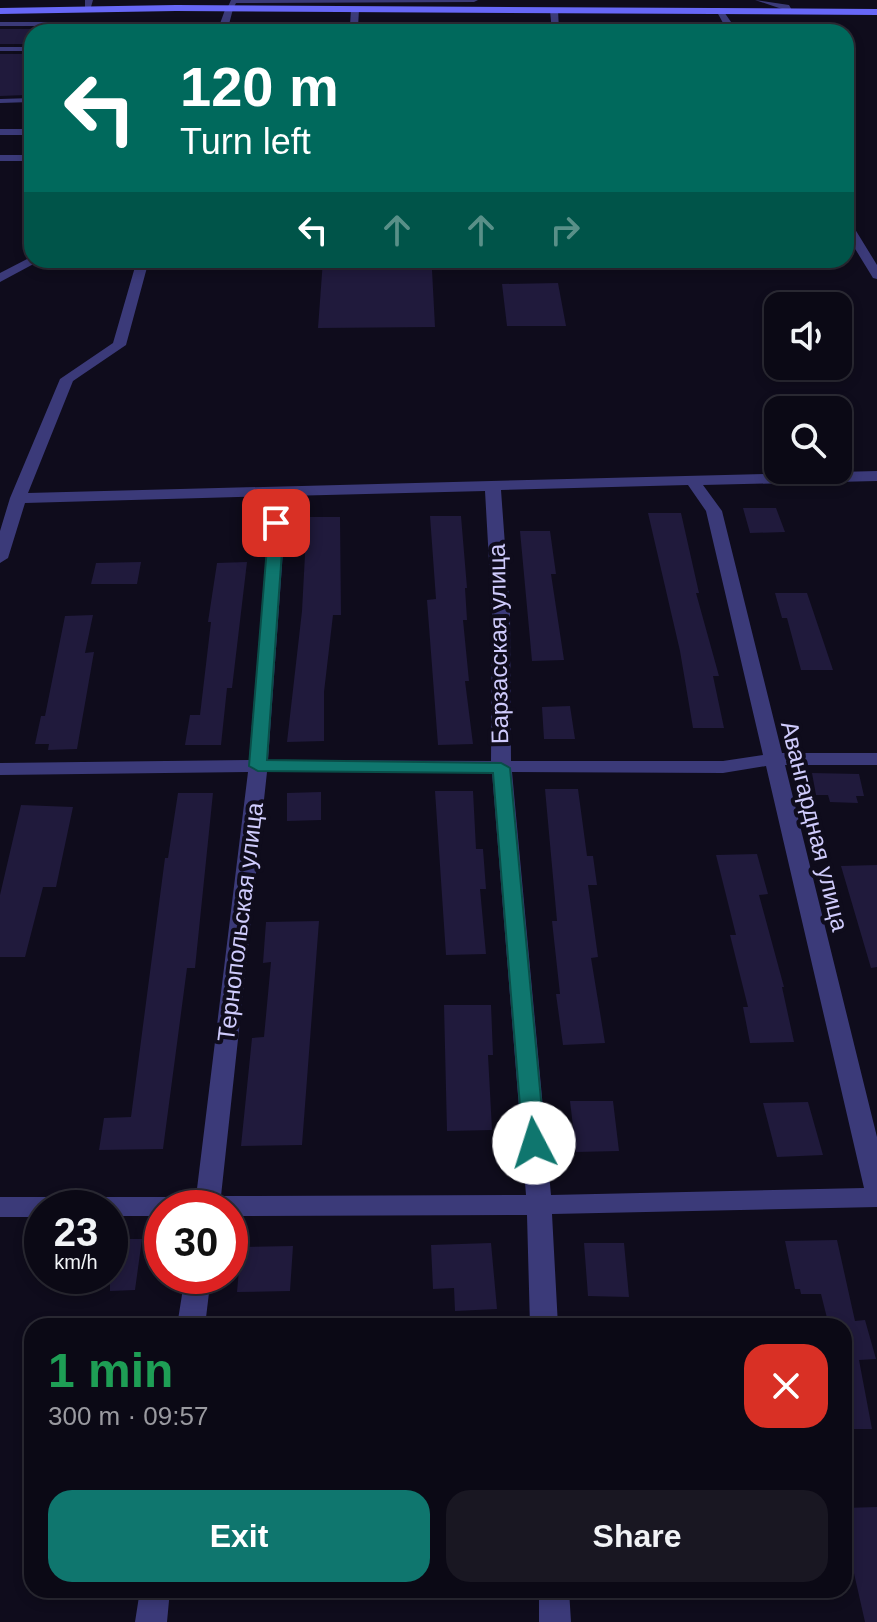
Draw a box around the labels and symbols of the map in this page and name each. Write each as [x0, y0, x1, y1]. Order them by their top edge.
pin [242, 489, 310, 557]
street label: Барзасская улица [483, 543, 513, 744]
street label: Авангардная улица [776, 718, 854, 935]
street label: Тернопольская улица [212, 800, 268, 1043]
position arrow [492, 1101, 576, 1185]
speed limit sign: 30 [144, 1190, 248, 1294]

